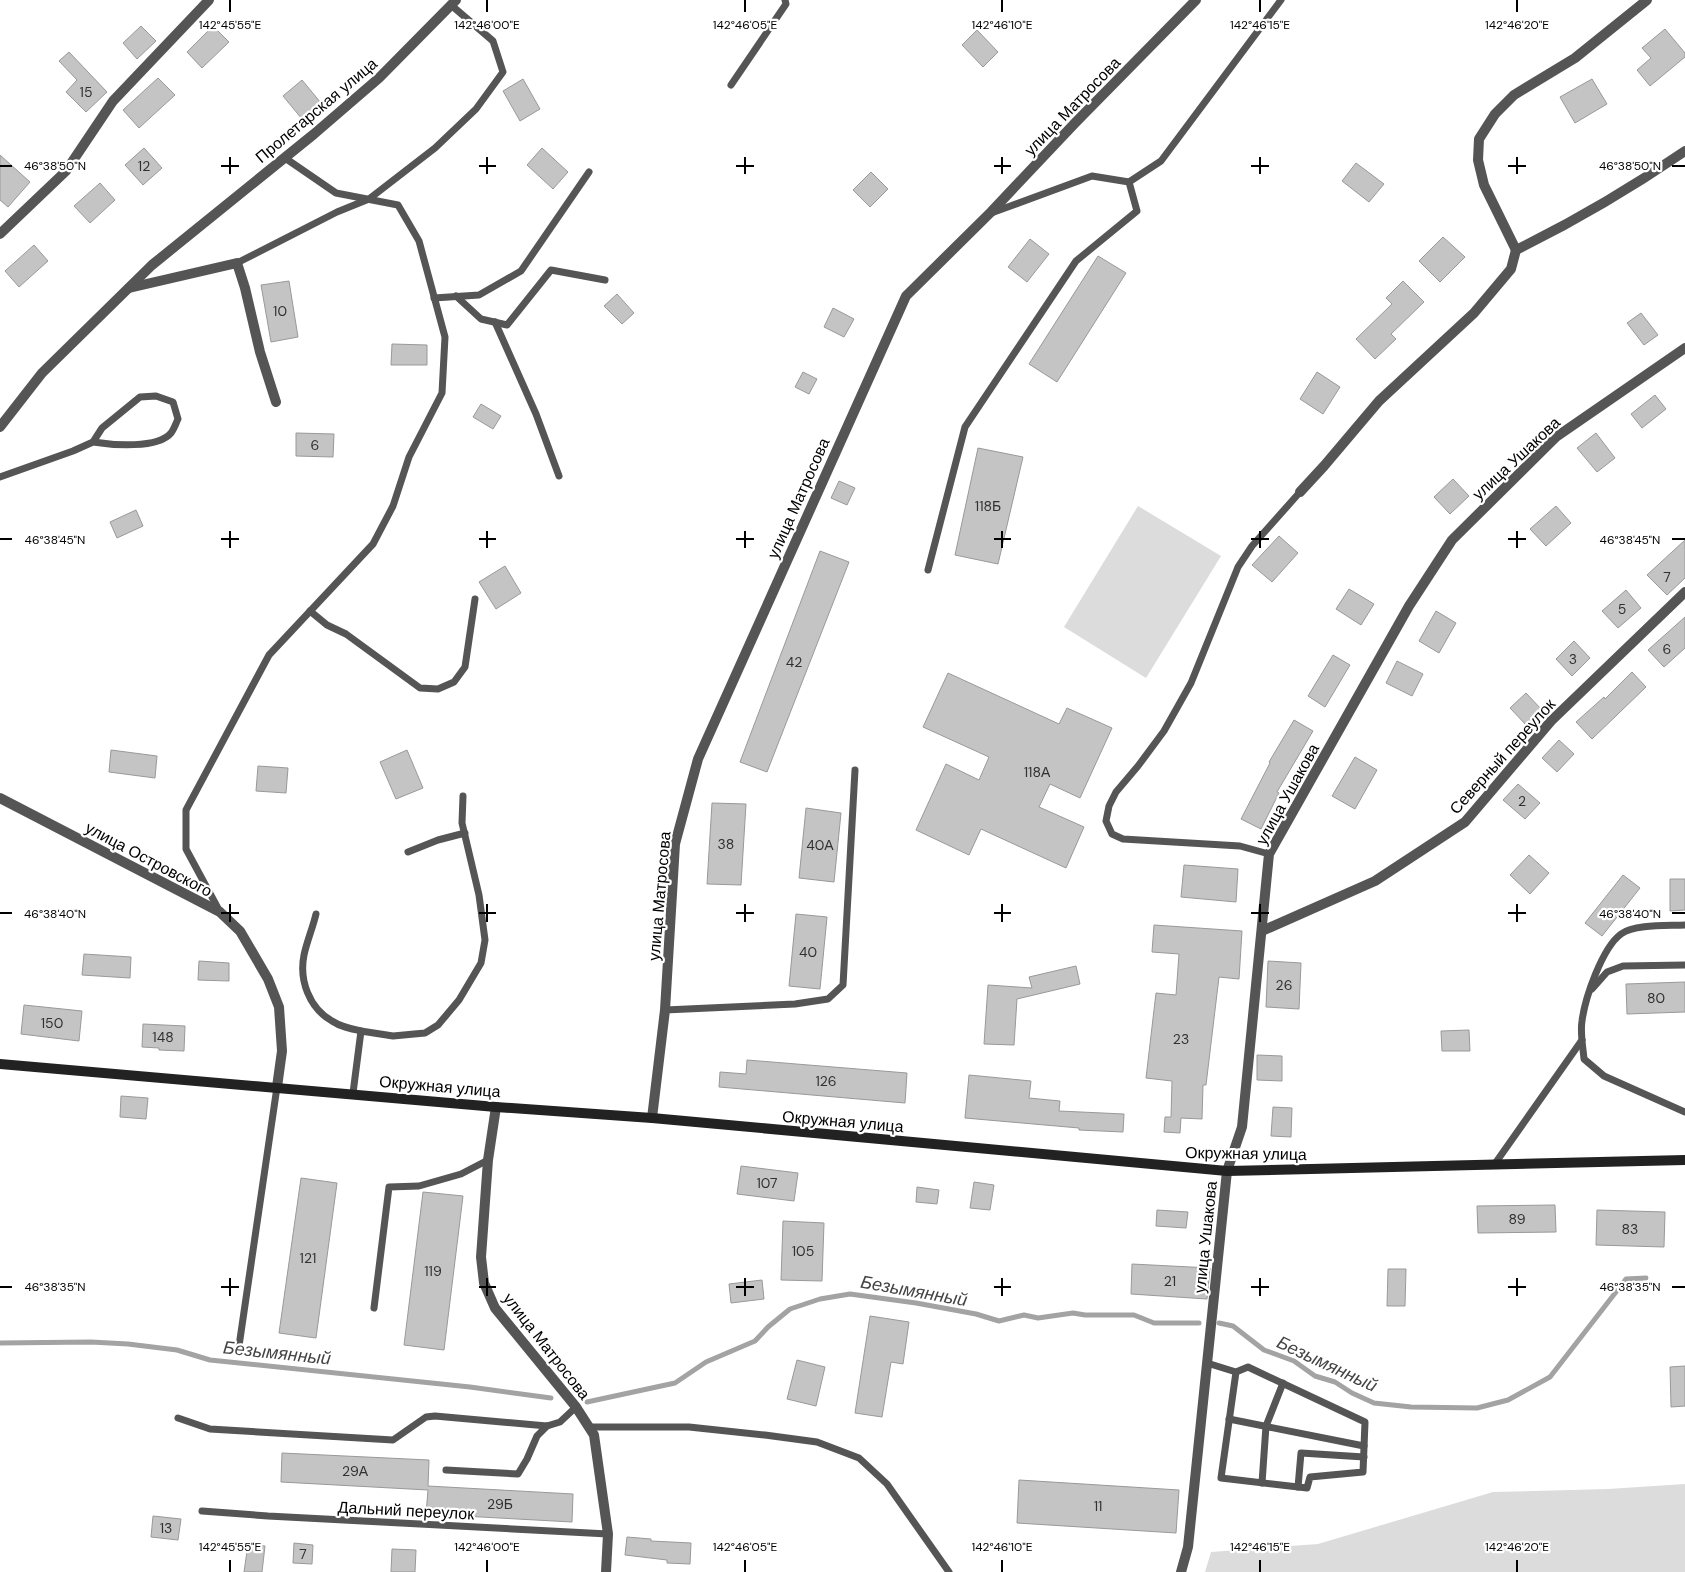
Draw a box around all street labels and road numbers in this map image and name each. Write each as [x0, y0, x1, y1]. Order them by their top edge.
street label: улица Матросова [1020, 52, 1125, 160]
street label: Пролетарская улица [251, 53, 382, 168]
street label: улица Ушакова [1468, 412, 1565, 504]
street label: улица Матросова [762, 435, 834, 562]
street label: Северный переулок [1445, 693, 1560, 818]
street label: улица Ушакова [1251, 740, 1324, 849]
street label: улица Островского [82, 817, 216, 902]
street label: улица Матросова [643, 830, 676, 962]
street label: Окружная улица [378, 1071, 502, 1102]
street label: Окружная улица [781, 1106, 905, 1137]
street label: Окружная улица [1185, 1142, 1307, 1165]
street label: улица Ушакова [1189, 1180, 1222, 1294]
street label: улица Матросова [498, 1289, 595, 1404]
street label: Дальний переулок [337, 1496, 476, 1525]

